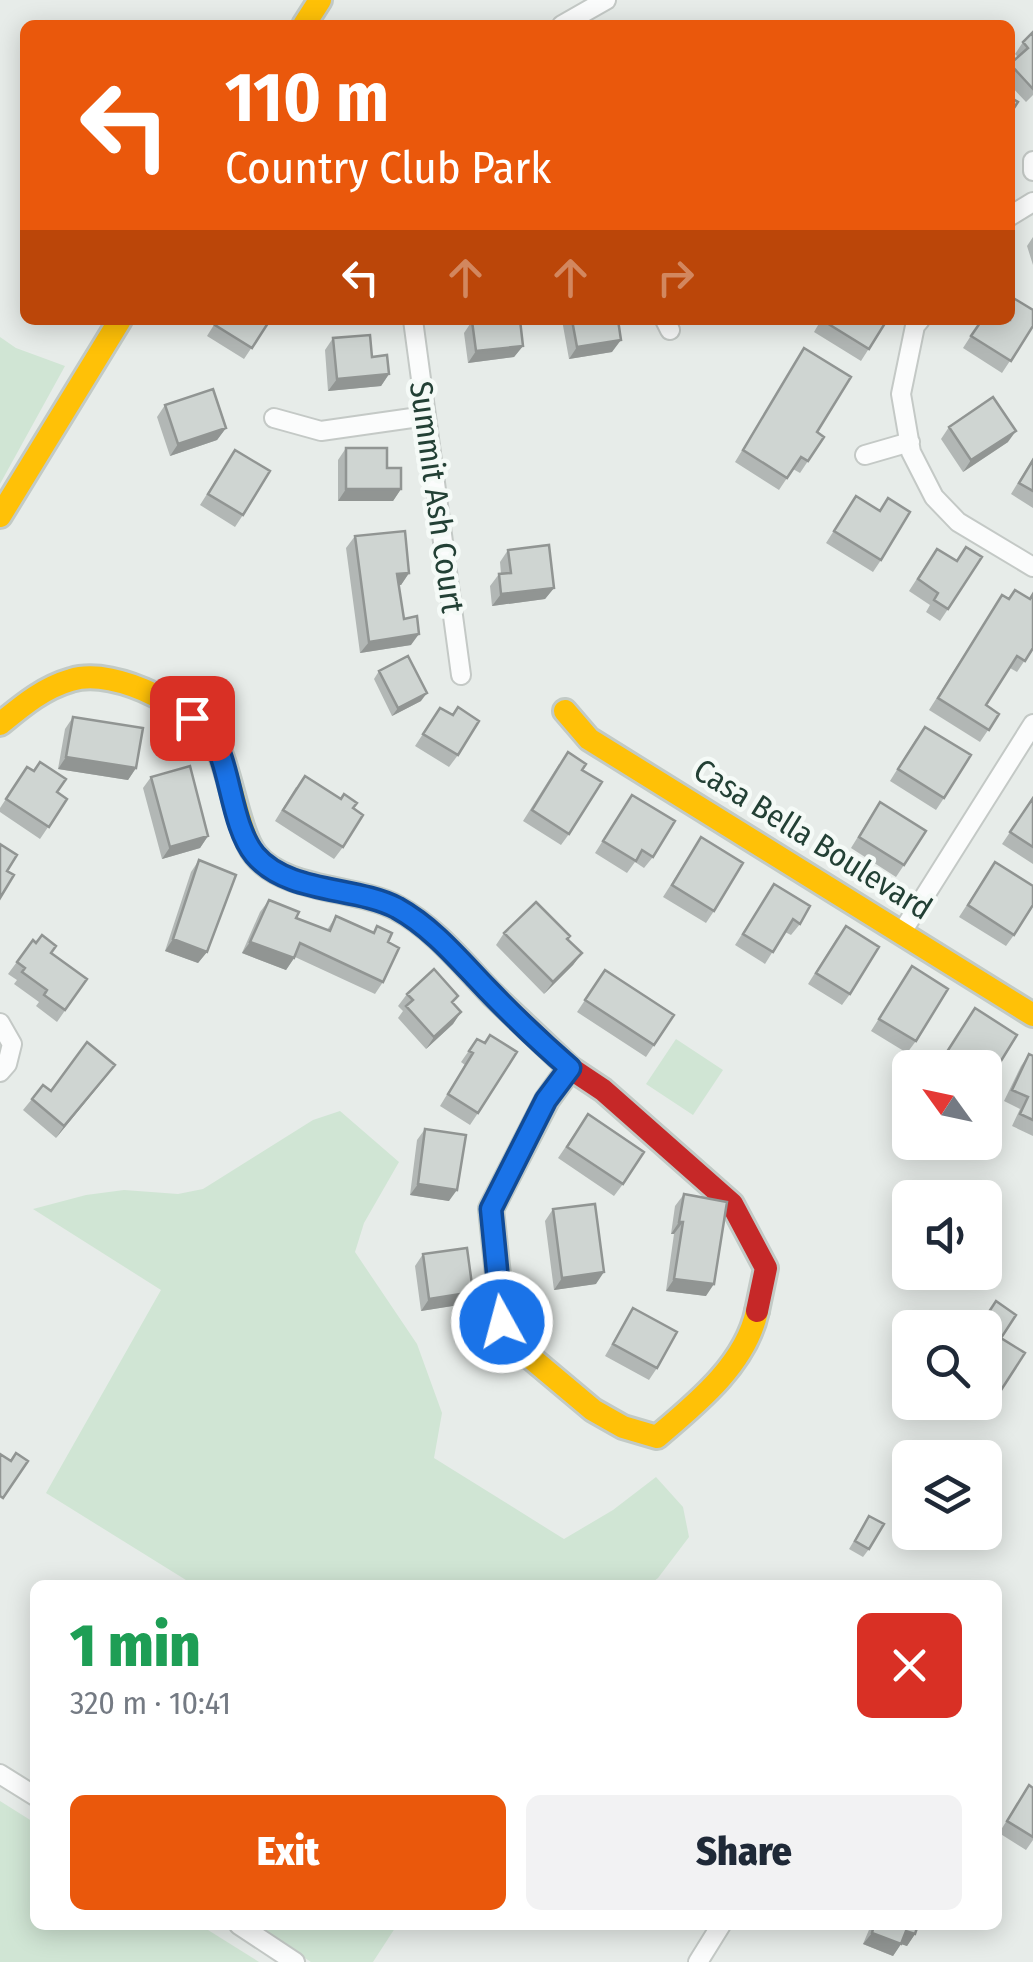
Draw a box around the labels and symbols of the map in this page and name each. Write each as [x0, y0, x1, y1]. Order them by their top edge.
street label: Summit Ash Court [402, 379, 472, 616]
pin [150, 676, 235, 761]
street label: Casa Bella Boulevard [687, 750, 939, 928]
north arrow [892, 1050, 1002, 1160]
position arrow [450, 1270, 554, 1374]

